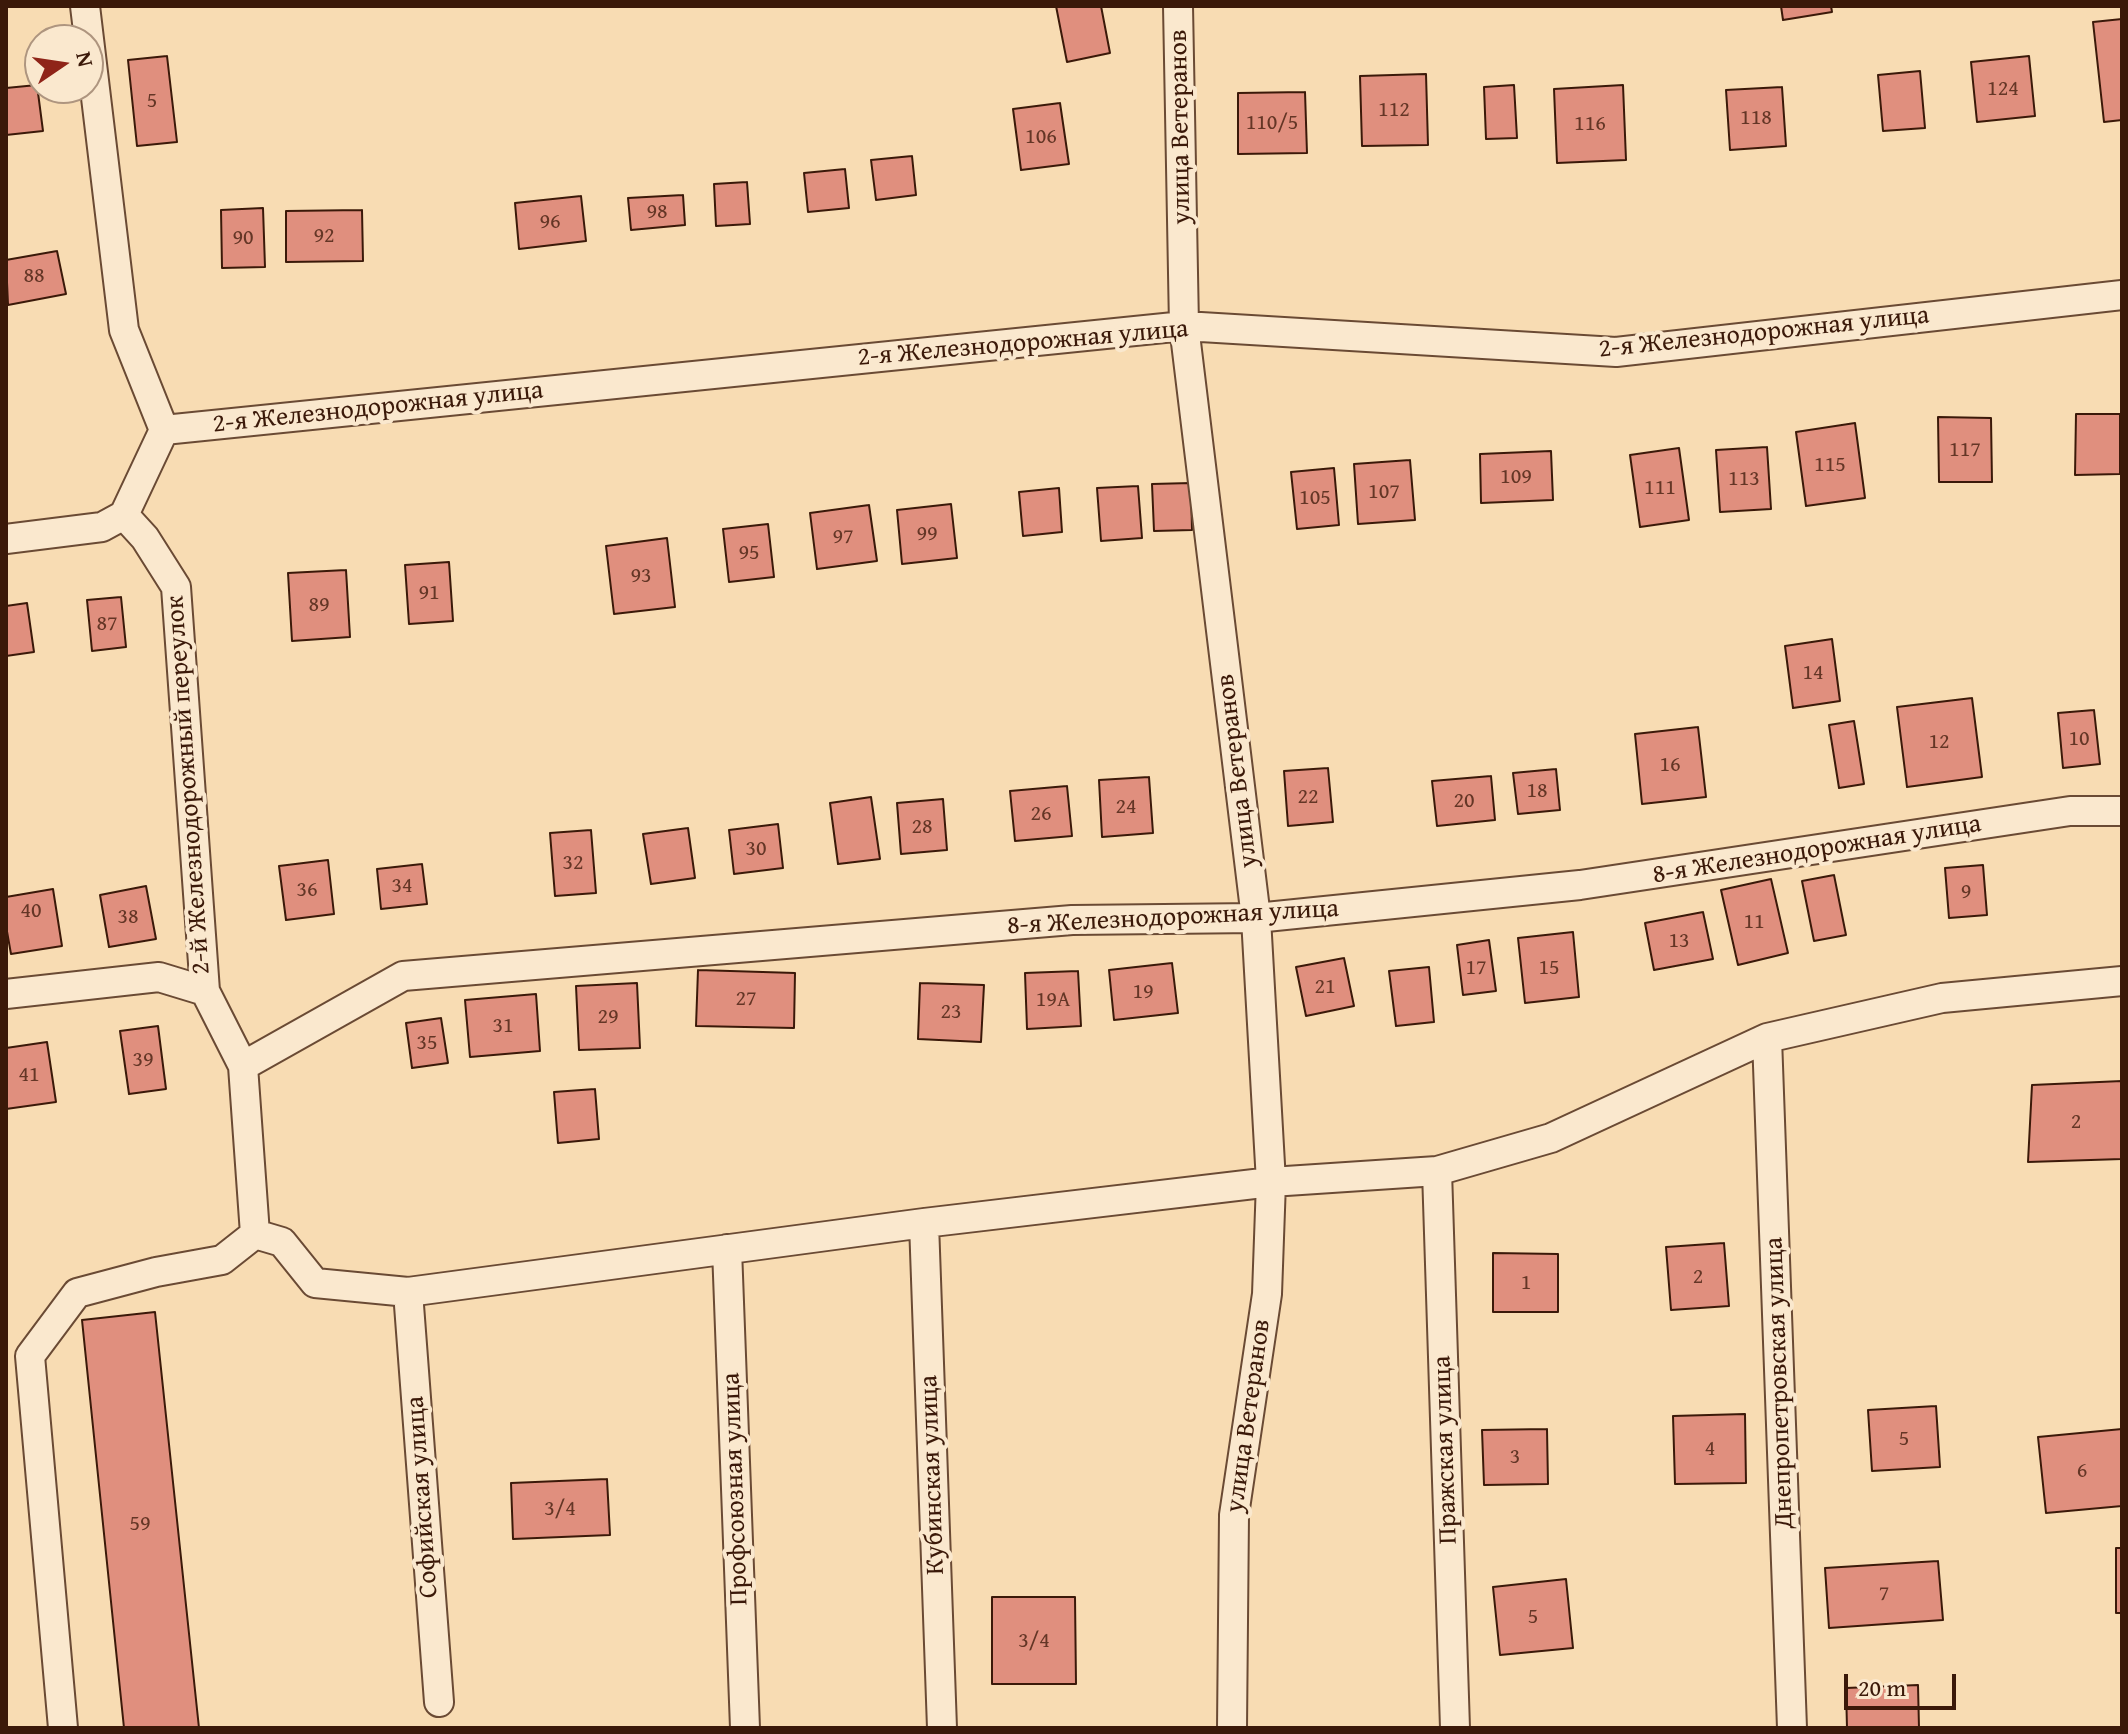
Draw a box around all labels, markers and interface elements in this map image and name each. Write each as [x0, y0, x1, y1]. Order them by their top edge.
north arrow [24, 24, 104, 104]
street label: улица Ветеранов [1164, 29, 1198, 225]
text: N [68, 48, 103, 70]
house number: 124 [1987, 76, 2019, 102]
house number: 5 [147, 88, 157, 114]
house number: 112 [1378, 97, 1410, 123]
house number: 118 [1740, 105, 1772, 131]
house number: 110/5 [1246, 110, 1298, 136]
house number: 116 [1574, 111, 1606, 137]
house number: 106 [1025, 124, 1057, 150]
house number: 98 [646, 199, 668, 225]
house number: 96 [539, 209, 561, 235]
house number: 92 [313, 223, 335, 249]
house number: 90 [232, 225, 254, 251]
house number: 88 [23, 263, 45, 289]
street label: 2-я Железнодорожная улица [1597, 300, 1931, 366]
street label: 2-я Железнодорожная улица [856, 314, 1190, 374]
street label: 2-я Железнодорожная улица [211, 375, 545, 441]
house number: 117 [1949, 437, 1981, 463]
house number: 115 [1814, 452, 1846, 478]
house number: 109 [1500, 464, 1532, 490]
house number: 113 [1728, 466, 1760, 492]
house number: 111 [1644, 475, 1676, 501]
house number: 107 [1368, 479, 1400, 505]
house number: 105 [1299, 485, 1331, 511]
house number: 99 [916, 521, 938, 547]
house number: 97 [832, 524, 854, 550]
house number: 95 [738, 540, 760, 566]
house number: 93 [630, 563, 652, 589]
house number: 91 [418, 580, 440, 606]
house number: 89 [308, 592, 330, 618]
street label: 2-й Железнодорожный переулок [160, 594, 218, 976]
house number: 87 [96, 611, 118, 637]
house number: 14 [1802, 660, 1824, 686]
street label: улица Ветеранов [1211, 672, 1265, 870]
house number: 10 [2068, 726, 2090, 752]
house number: 12 [1928, 729, 1950, 755]
house number: 16 [1659, 752, 1681, 778]
house number: 18 [1526, 778, 1548, 804]
house number: 22 [1297, 784, 1319, 810]
house number: 20 [1453, 788, 1475, 814]
house number: 24 [1115, 794, 1137, 820]
house number: 26 [1030, 801, 1052, 827]
street label: 8-я Железнодорожная улица [1651, 809, 1983, 891]
house number: 28 [911, 814, 933, 840]
house number: 30 [745, 836, 767, 862]
house number: 32 [562, 850, 584, 876]
house number: 34 [391, 873, 413, 899]
house number: 36 [296, 877, 318, 903]
house number: 9 [1961, 879, 1971, 905]
street label: 8-я Железнодорожная улица [1006, 894, 1340, 942]
house number: 40 [20, 898, 42, 924]
house number: 38 [117, 904, 139, 930]
house number: 11 [1743, 909, 1765, 935]
house number: 13 [1668, 928, 1690, 954]
house number: 17 [1465, 955, 1487, 981]
house number: 15 [1538, 955, 1560, 981]
house number: 21 [1314, 974, 1336, 1000]
house number: 19 [1132, 979, 1154, 1005]
house number: 27 [735, 986, 757, 1012]
house number: 19А [1036, 987, 1070, 1013]
house number: 23 [940, 999, 962, 1025]
house number: 29 [597, 1004, 619, 1030]
house number: 31 [492, 1013, 514, 1039]
house number: 35 [416, 1030, 438, 1056]
house number: 39 [132, 1047, 154, 1073]
house number: 41 [18, 1062, 40, 1088]
house number: 2 [2071, 1109, 2081, 1135]
street label: Днепропетровская улица [1759, 1237, 1801, 1529]
house number: 2 [1693, 1264, 1703, 1290]
house number: 1 [1521, 1270, 1531, 1296]
street label: улица Ветеранов [1220, 1317, 1278, 1515]
street label: Пражская улица [1427, 1355, 1465, 1545]
street label: Профсоюзная улица [716, 1372, 756, 1606]
street label: Кубинская улица [914, 1375, 952, 1575]
street label: Софийская улица [400, 1395, 446, 1599]
house number: 5 [1899, 1426, 1909, 1452]
house number: 4 [1705, 1436, 1715, 1462]
house number: 3 [1510, 1444, 1520, 1470]
house number: 6 [2077, 1458, 2087, 1484]
house number: 3/4 [544, 1496, 576, 1522]
house number: 59 [129, 1511, 151, 1537]
house number: 7 [1879, 1581, 1889, 1607]
house number: 5 [1528, 1604, 1538, 1630]
house number: 3/4 [1018, 1628, 1050, 1654]
scale bar [1848, 1658, 1960, 1708]
text: 20 m [1858, 1670, 1906, 1705]

